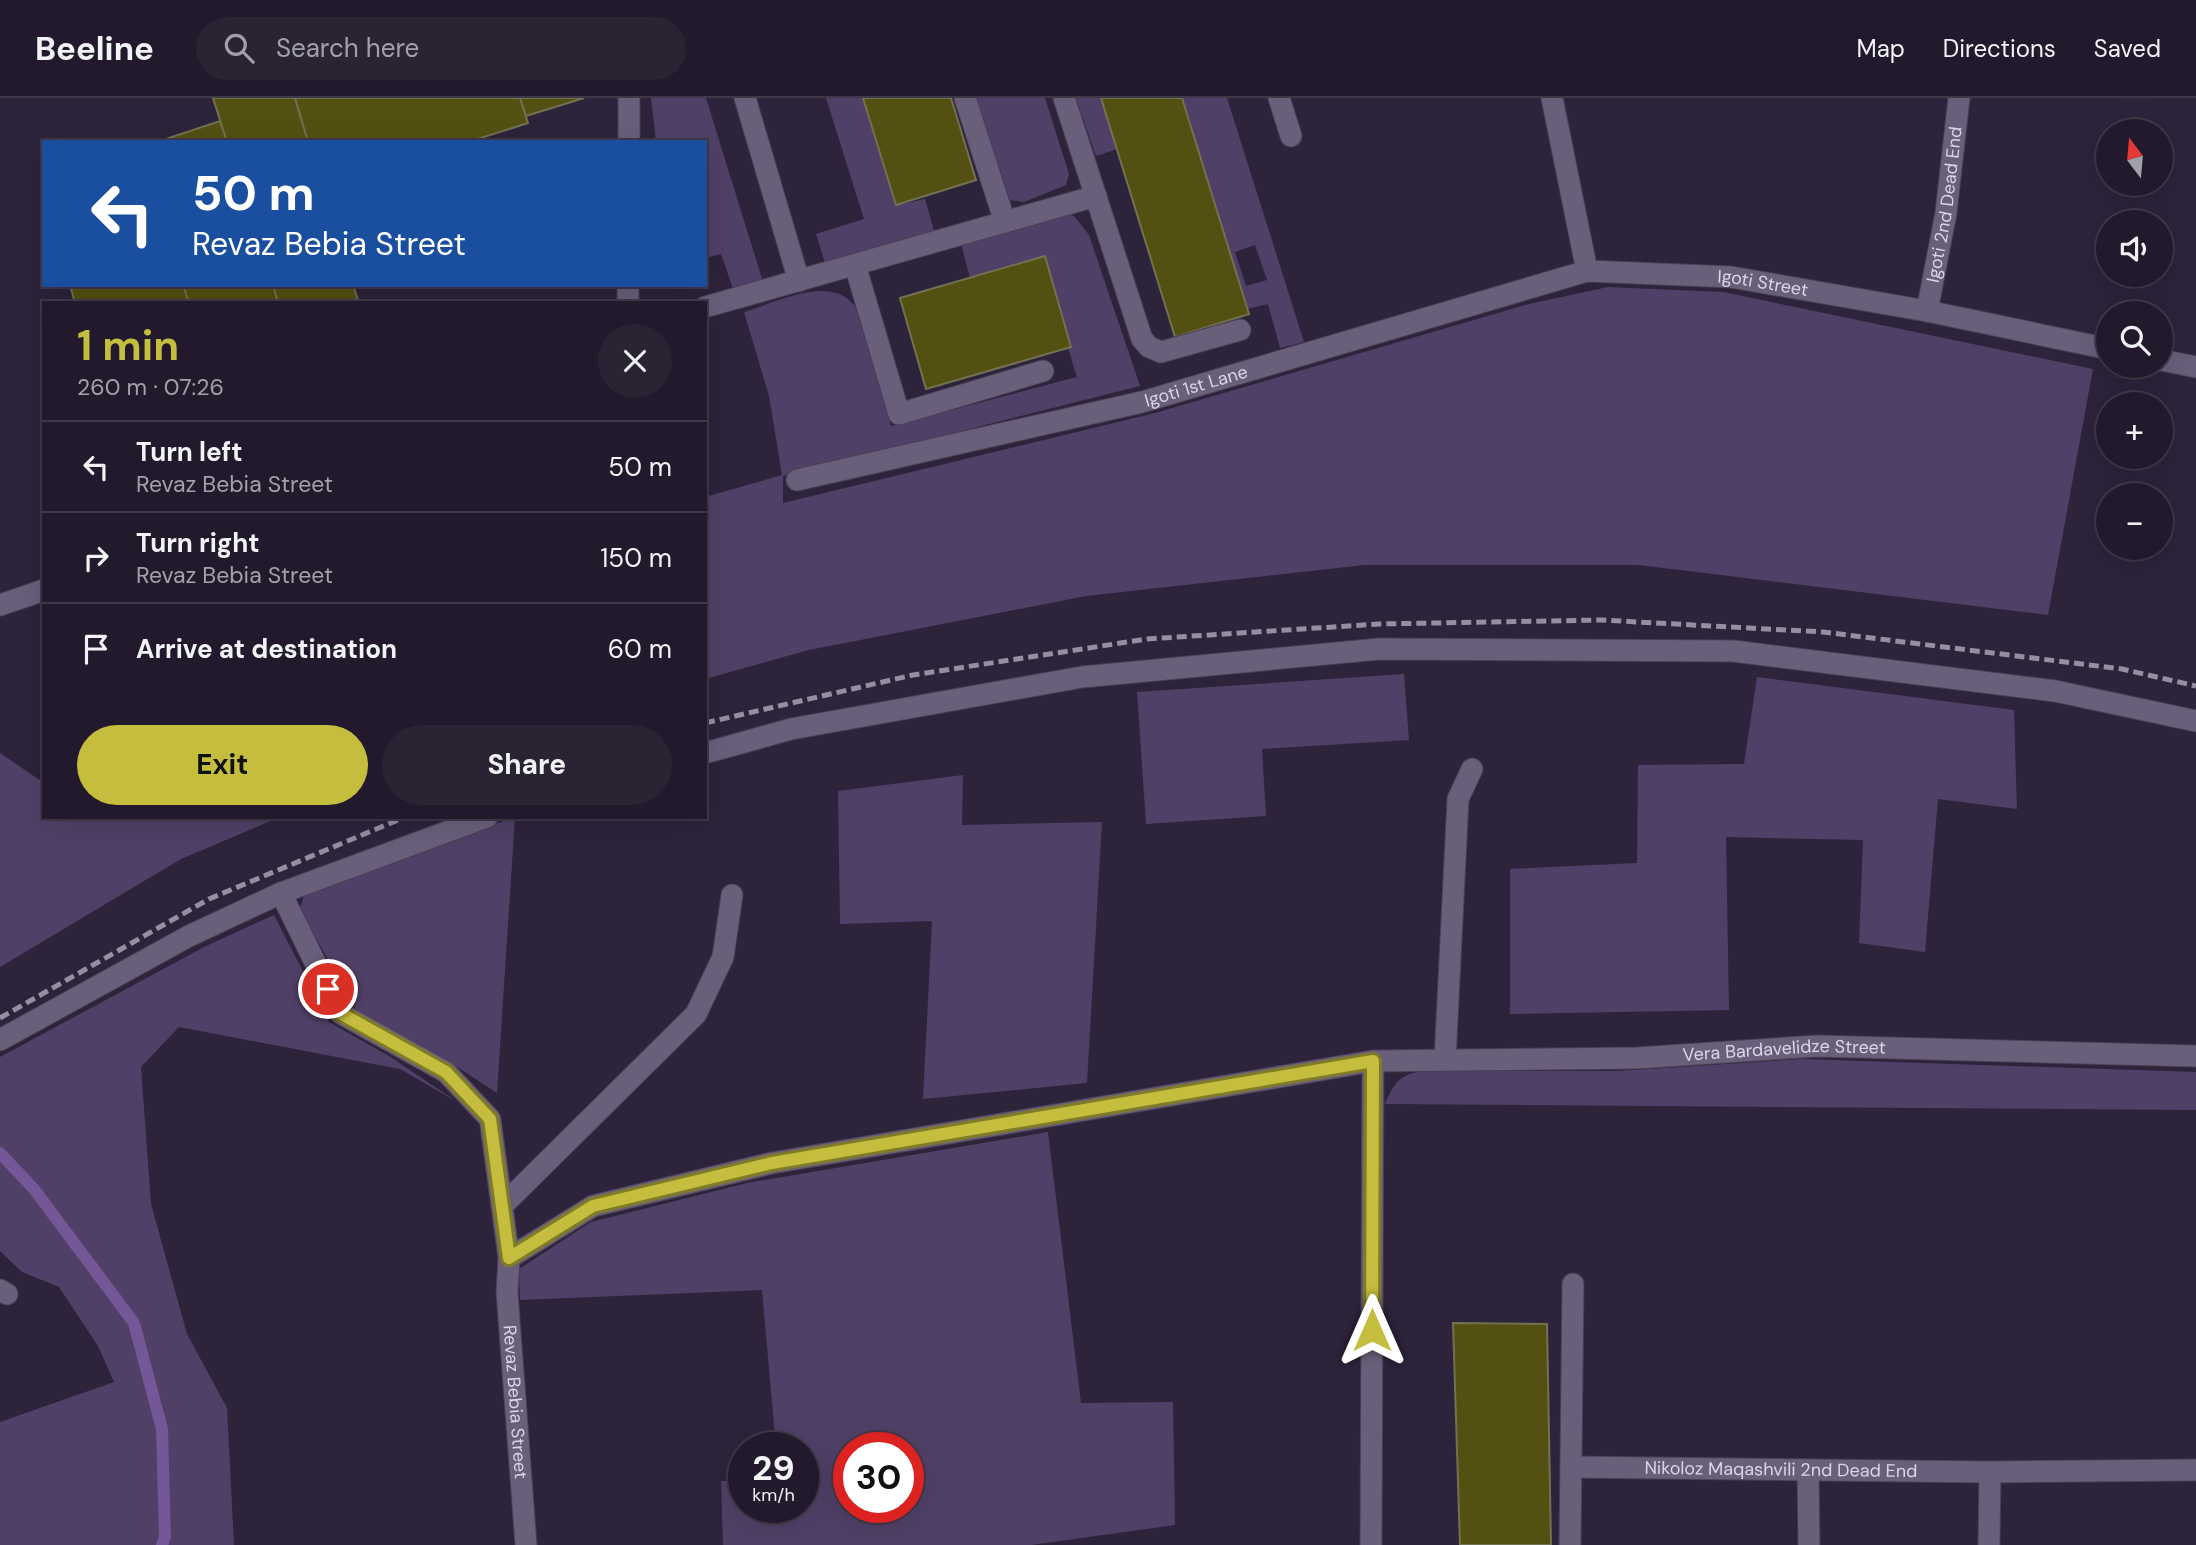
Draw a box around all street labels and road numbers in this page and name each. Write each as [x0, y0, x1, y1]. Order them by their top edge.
street label: Igoti 2nd Dead End [1921, 125, 1968, 285]
street label: Igoti Street [1717, 264, 1810, 302]
street label: Igoti 1st Lane [1142, 360, 1250, 413]
street label: Vera Bardavelidze Street [1682, 1034, 1886, 1067]
street label: Revaz Bebia Street [498, 1324, 533, 1480]
street label: Nikoloz Maqashvili 2nd Dead End [1644, 1456, 1918, 1483]

